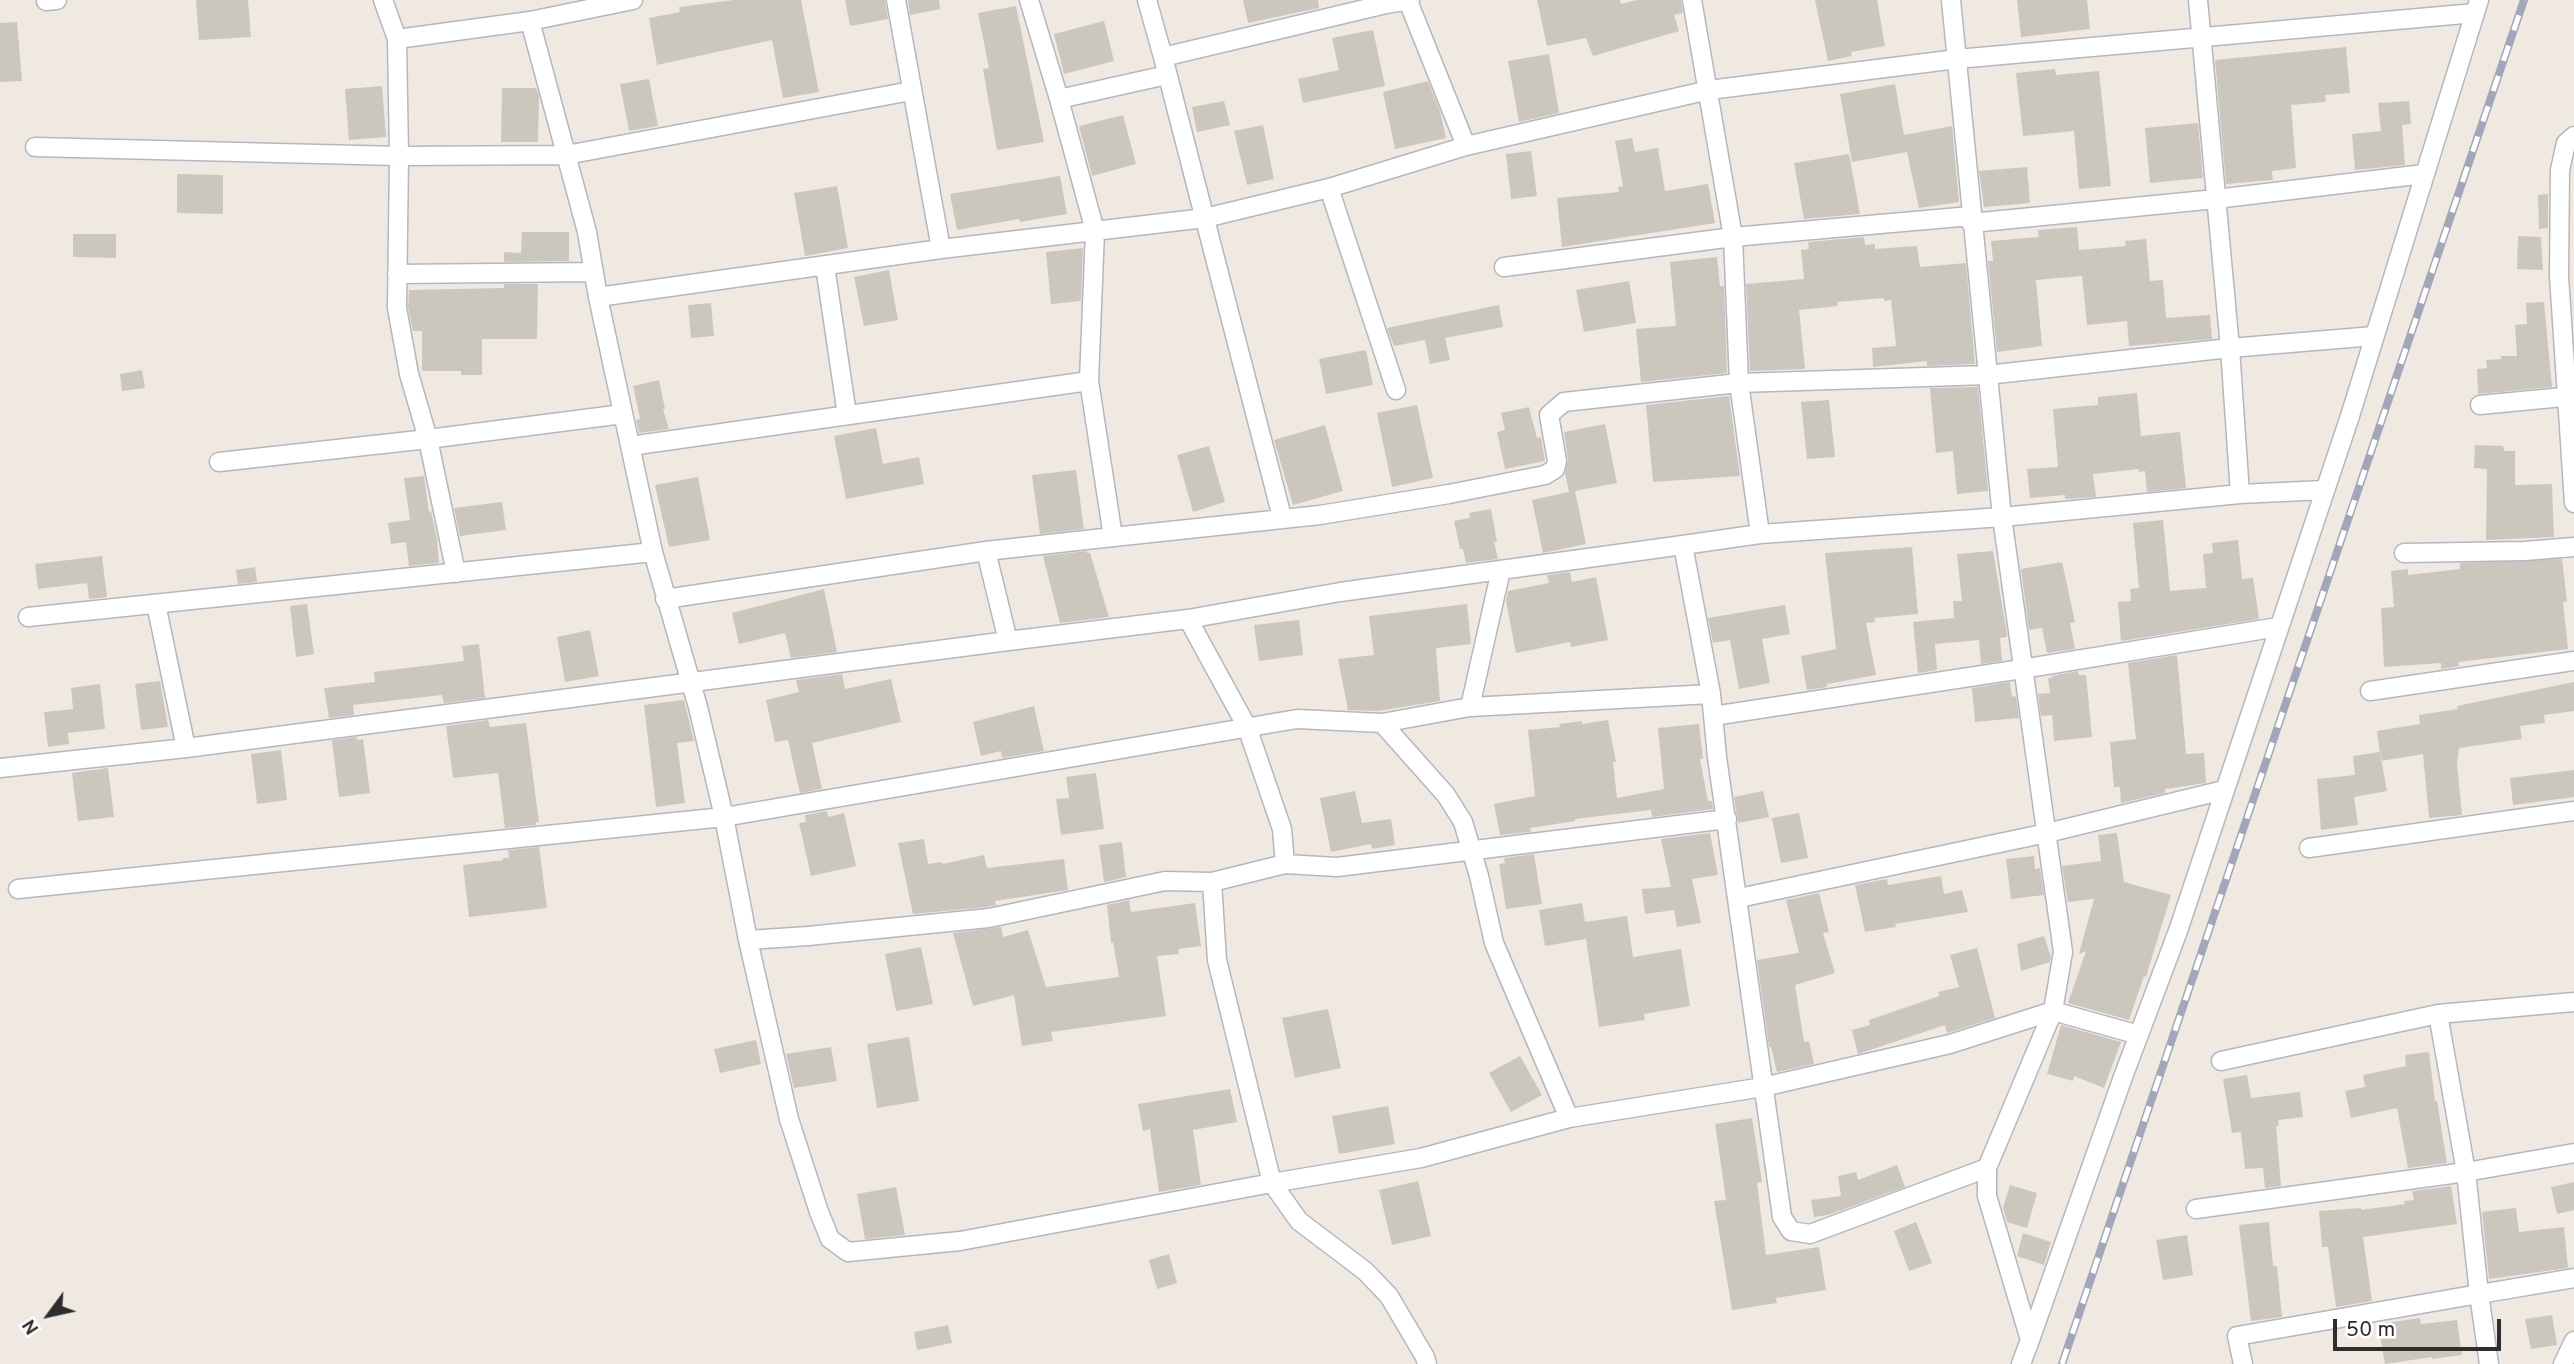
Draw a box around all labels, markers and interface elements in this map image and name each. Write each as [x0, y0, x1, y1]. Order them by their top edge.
north arrow [14, 1280, 84, 1350]
scale bar [2336, 1304, 2504, 1348]
text: N [18, 1314, 45, 1339]
text: 50 m [2346, 1317, 2395, 1344]

